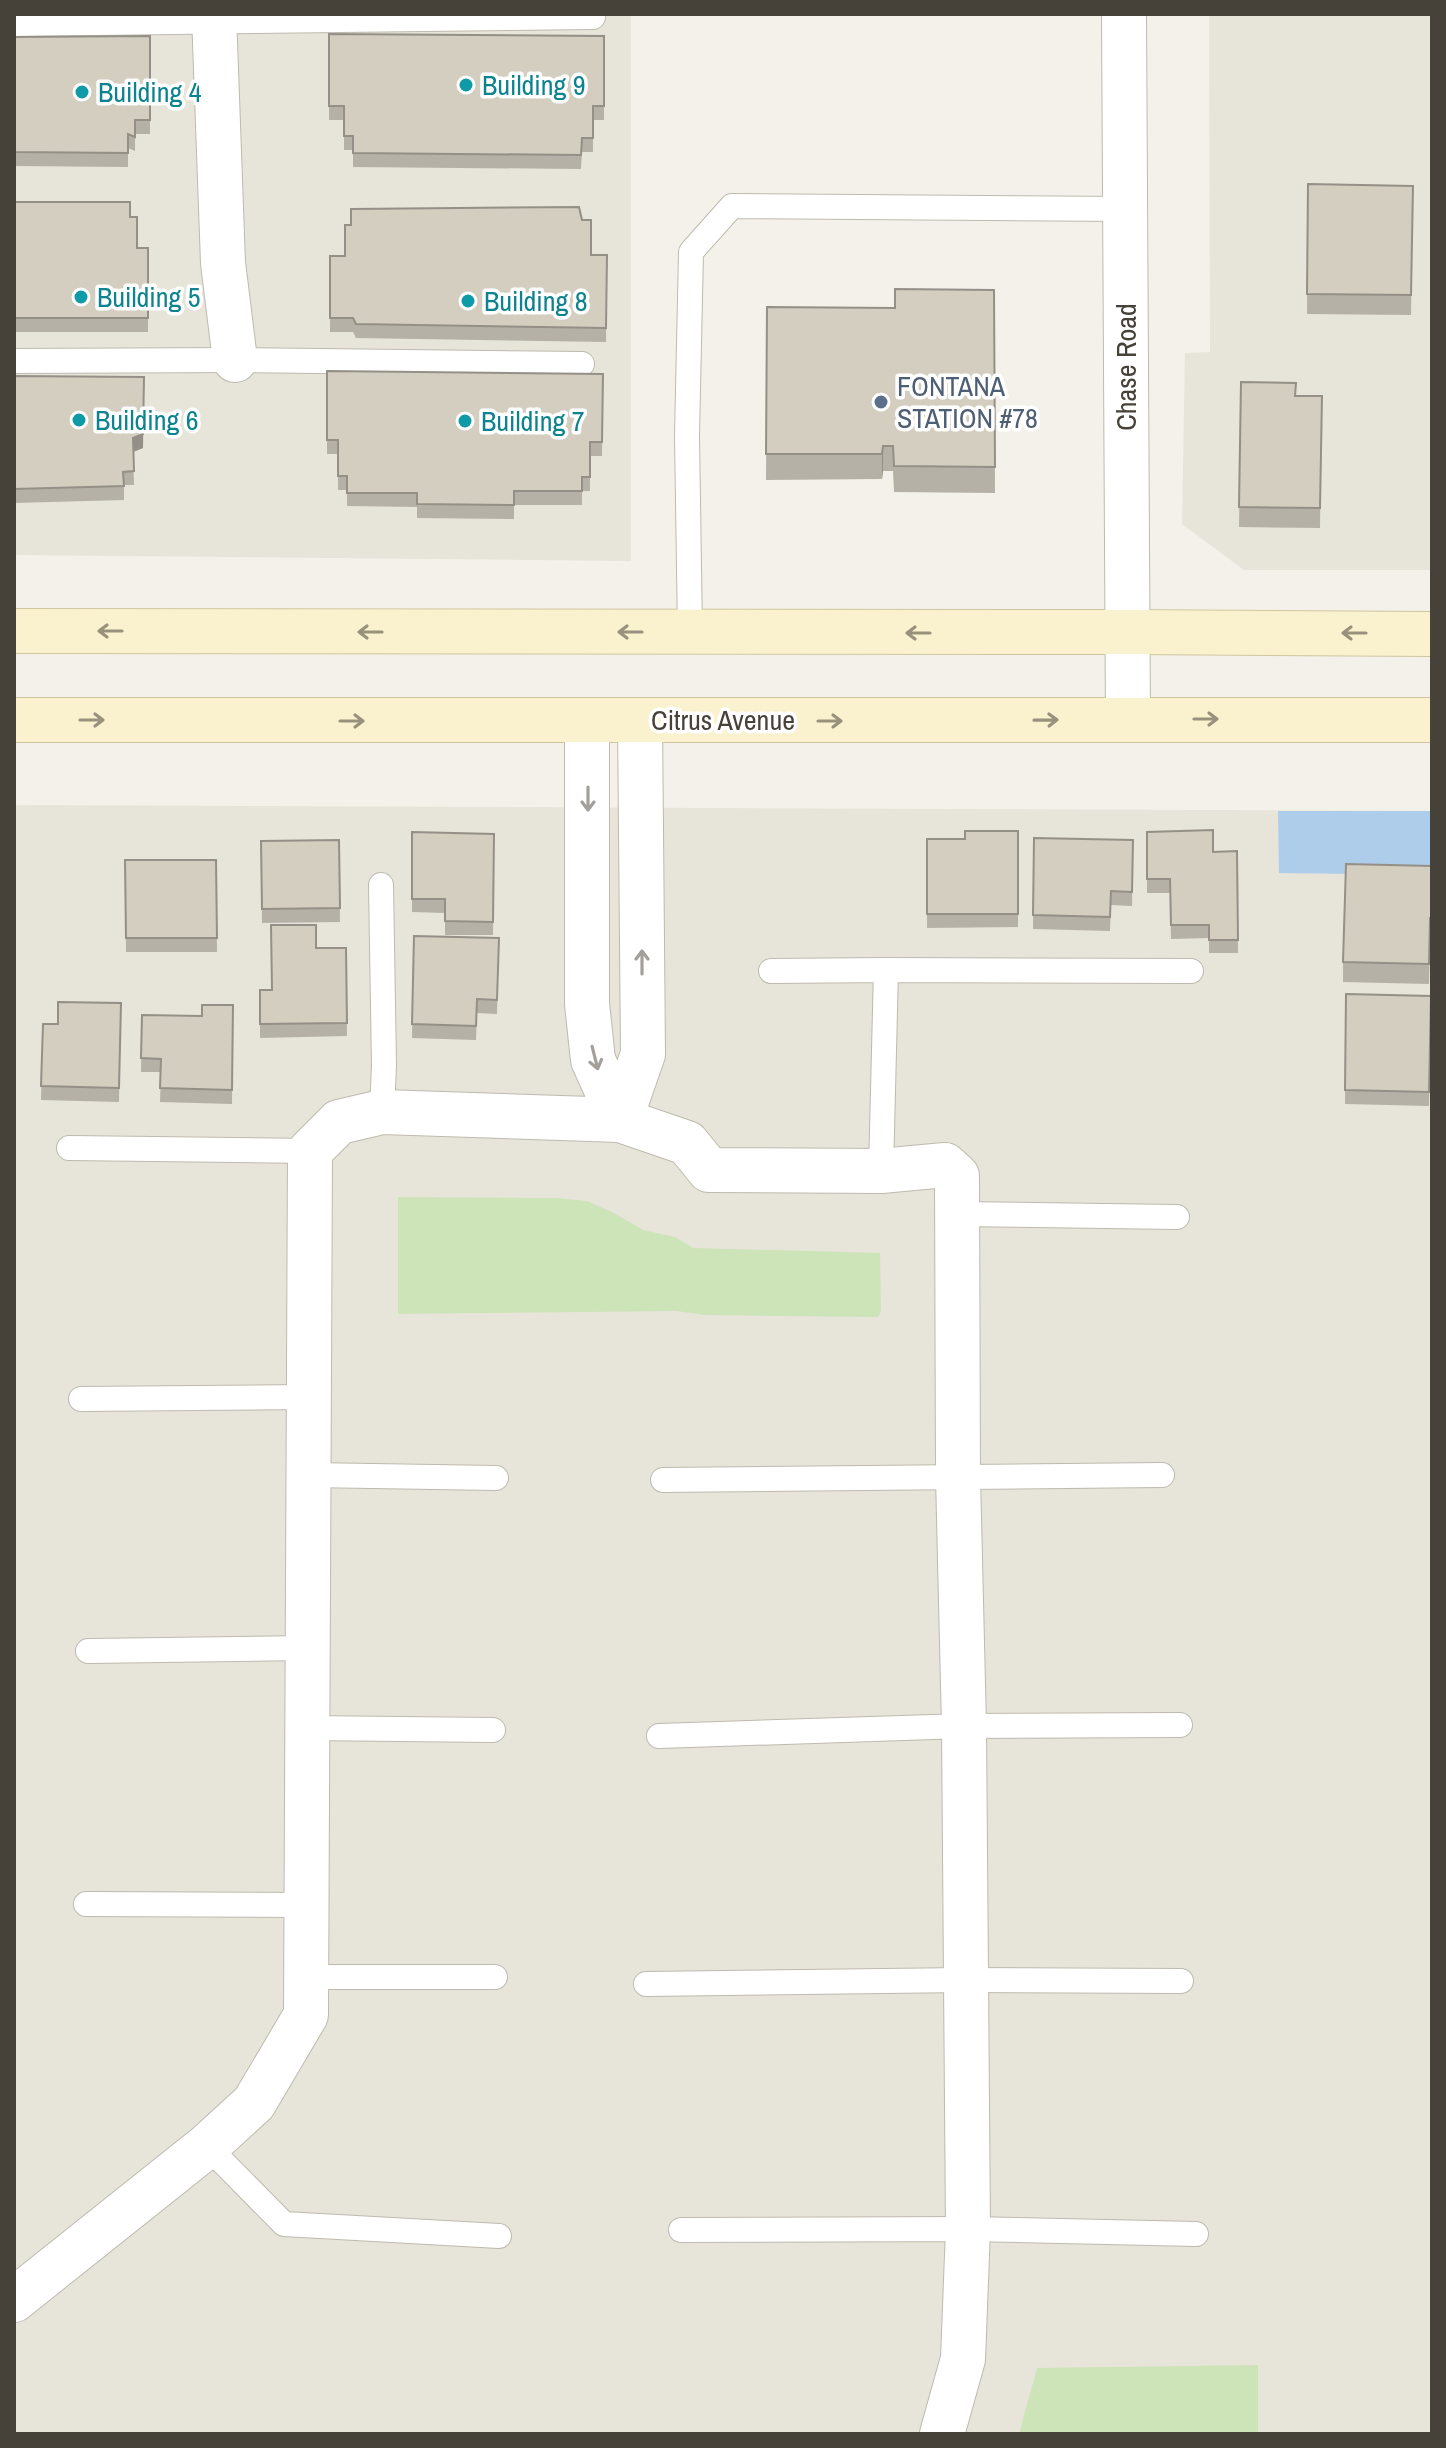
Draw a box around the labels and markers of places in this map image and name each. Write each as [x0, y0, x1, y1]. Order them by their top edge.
place label: Building 9 [482, 66, 585, 104]
place label: Building 4 [98, 73, 202, 111]
marker: Building 9 [457, 76, 475, 94]
marker: Building 4 [73, 83, 91, 101]
place label: Building 5 [97, 278, 200, 316]
place label: Building 8 [484, 282, 587, 320]
marker: Building 5 [72, 288, 90, 306]
marker: Building 8 [459, 292, 477, 310]
place label: FONTANA STATION #78 [897, 367, 1038, 437]
marker: FONTANA STATION #78 [872, 393, 890, 411]
place label: Building 6 [95, 401, 198, 439]
place label: Building 7 [481, 402, 584, 440]
marker: Building 6 [70, 411, 88, 429]
marker: Building 7 [456, 412, 474, 430]

